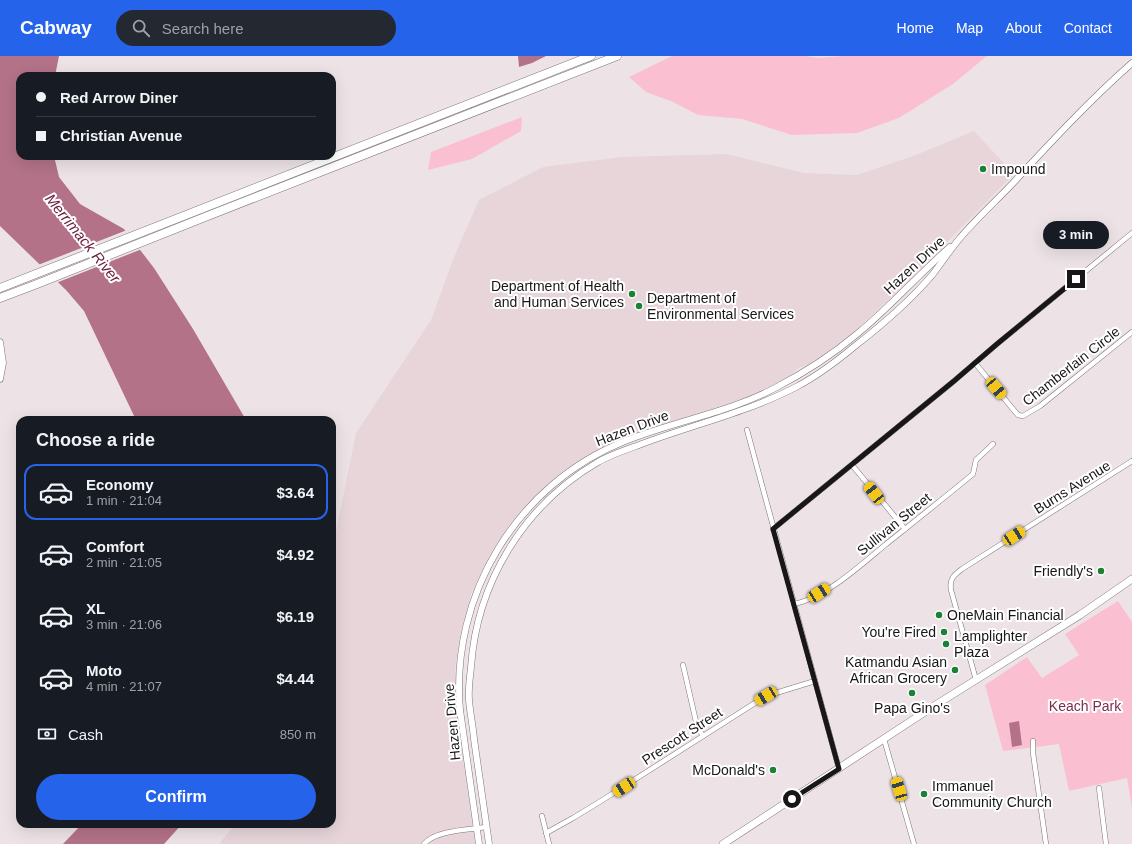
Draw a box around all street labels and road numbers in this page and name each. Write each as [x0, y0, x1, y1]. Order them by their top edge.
street label: Hazen Drive [880, 233, 948, 297]
street label: Chamberlain Circle [1019, 323, 1123, 409]
street label: Hazen Drive [593, 407, 671, 449]
street label: Burns Avenue [1031, 457, 1113, 517]
street label: Sullivan Street [854, 489, 934, 559]
street label: Hazen Drive [441, 683, 463, 761]
street label: Prescott Street [639, 704, 725, 768]

